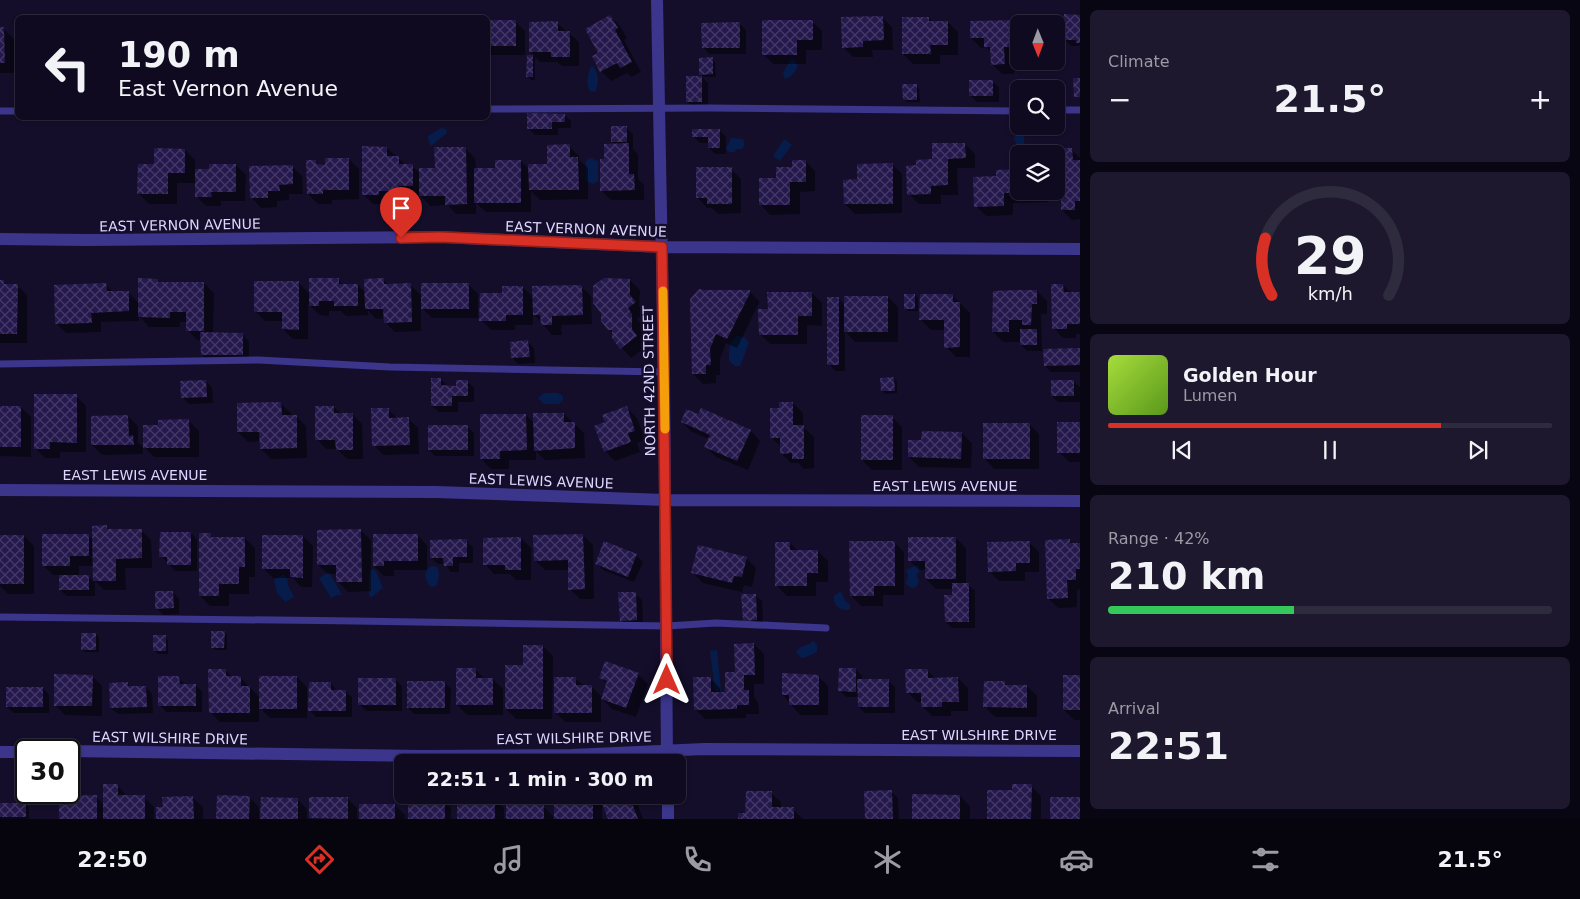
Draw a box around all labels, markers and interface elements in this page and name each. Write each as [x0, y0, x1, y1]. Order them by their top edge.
north arrow [1010, 15, 1065, 70]
map controls [1010, 15, 1065, 200]
icon: left [35, 35, 100, 100]
text: 190 m [118, 35, 240, 75]
text: Climate [1108, 52, 1170, 71]
text: East Vernon Avenue [118, 76, 338, 101]
text: 21.5° [1274, 77, 1386, 121]
button: search [1010, 80, 1065, 135]
text: − [1108, 83, 1131, 116]
text: + [1529, 83, 1552, 116]
button: layers [1010, 145, 1065, 200]
pin [380, 187, 422, 238]
icon: arrive [387, 194, 415, 222]
street label: EAST VERNON AVENUE [99, 216, 261, 234]
street label: EAST VERNON AVENUE [505, 218, 667, 240]
text: 29 [1294, 226, 1366, 286]
text: km/h [1307, 283, 1353, 304]
street label: NORTH 42ND STREET [640, 305, 658, 456]
text: Golden Hour [1183, 364, 1317, 386]
text: Lumen [1183, 386, 1237, 405]
icon: previous [1168, 436, 1196, 464]
icon: pause [1316, 436, 1344, 464]
icon: next [1464, 436, 1492, 464]
street label: EAST LEWIS AVENUE [63, 467, 207, 483]
street label: EAST LEWIS AVENUE [468, 470, 614, 492]
street label: EAST LEWIS AVENUE [873, 478, 1017, 494]
text: Range · 42% [1108, 529, 1210, 548]
text: 210 km [1108, 554, 1265, 598]
position arrow [640, 653, 692, 705]
text: Arrival [1108, 699, 1160, 718]
text: 22:51 [1108, 724, 1229, 768]
street label: EAST WILSHIRE DRIVE [901, 727, 1057, 743]
street label: EAST WILSHIRE DRIVE [92, 729, 248, 747]
street label: EAST WILSHIRE DRIVE [496, 729, 652, 747]
speed limit sign: 30 [15, 739, 80, 804]
text: 22:51 · 1 min · 300 m [426, 768, 654, 790]
icon: directions [302, 842, 337, 877]
icon: music [491, 842, 526, 877]
icon: phone [680, 842, 715, 877]
icon: climate [870, 842, 905, 877]
icon: car [1059, 842, 1094, 877]
icon: filters [1248, 842, 1283, 877]
text: 22:50 [77, 847, 147, 872]
text: 21.5° [1437, 847, 1503, 872]

